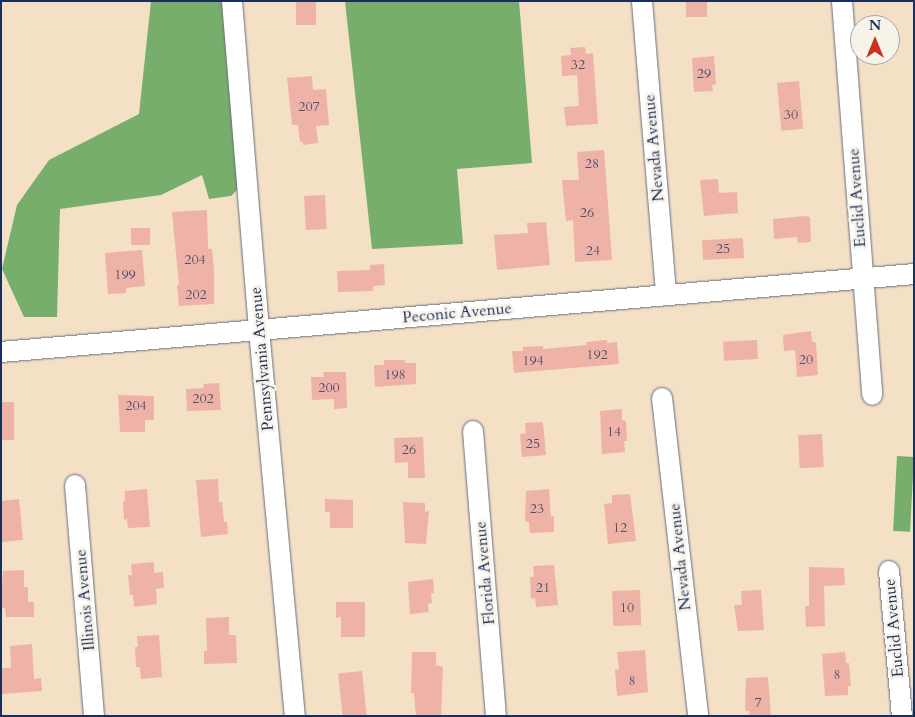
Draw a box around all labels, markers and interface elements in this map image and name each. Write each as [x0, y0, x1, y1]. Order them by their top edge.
north arrow [850, 15, 900, 65]
text: N [869, 16, 881, 35]
house number: 32 [571, 57, 585, 73]
house number: 29 [697, 66, 711, 82]
street label: Nevada Avenue [640, 94, 668, 202]
house number: 207 [298, 99, 320, 115]
house number: 30 [784, 107, 798, 123]
street label: Euclid Avenue [844, 148, 870, 248]
house number: 28 [585, 156, 599, 172]
house number: 26 [580, 205, 594, 221]
house number: 25 [716, 241, 730, 257]
house number: 24 [586, 243, 600, 259]
house number: 204 [184, 252, 206, 268]
house number: 199 [114, 267, 136, 283]
street label: Pennsylvania Avenue [246, 286, 278, 432]
house number: 202 [185, 287, 207, 303]
street label: Peconic Avenue [402, 299, 512, 327]
house number: 192 [586, 347, 608, 363]
house number: 20 [799, 352, 813, 368]
house number: 194 [522, 353, 544, 369]
house number: 198 [384, 367, 406, 383]
house number: 200 [318, 380, 340, 396]
house number: 202 [192, 391, 214, 407]
house number: 204 [125, 398, 147, 414]
house number: 14 [607, 424, 621, 440]
house number: 25 [526, 436, 540, 452]
house number: 26 [402, 442, 416, 458]
house number: 23 [530, 501, 544, 517]
street label: Nevada Avenue [665, 503, 695, 611]
street label: Florida Avenue [471, 520, 499, 626]
house number: 12 [613, 520, 627, 536]
street label: Illinois Avenue [71, 548, 99, 652]
street label: Euclid Avenue [880, 578, 908, 678]
house number: 21 [536, 580, 550, 596]
house number: 10 [620, 600, 634, 616]
house number: 8 [833, 667, 841, 683]
house number: 8 [628, 673, 636, 689]
house number: 7 [754, 695, 762, 711]

